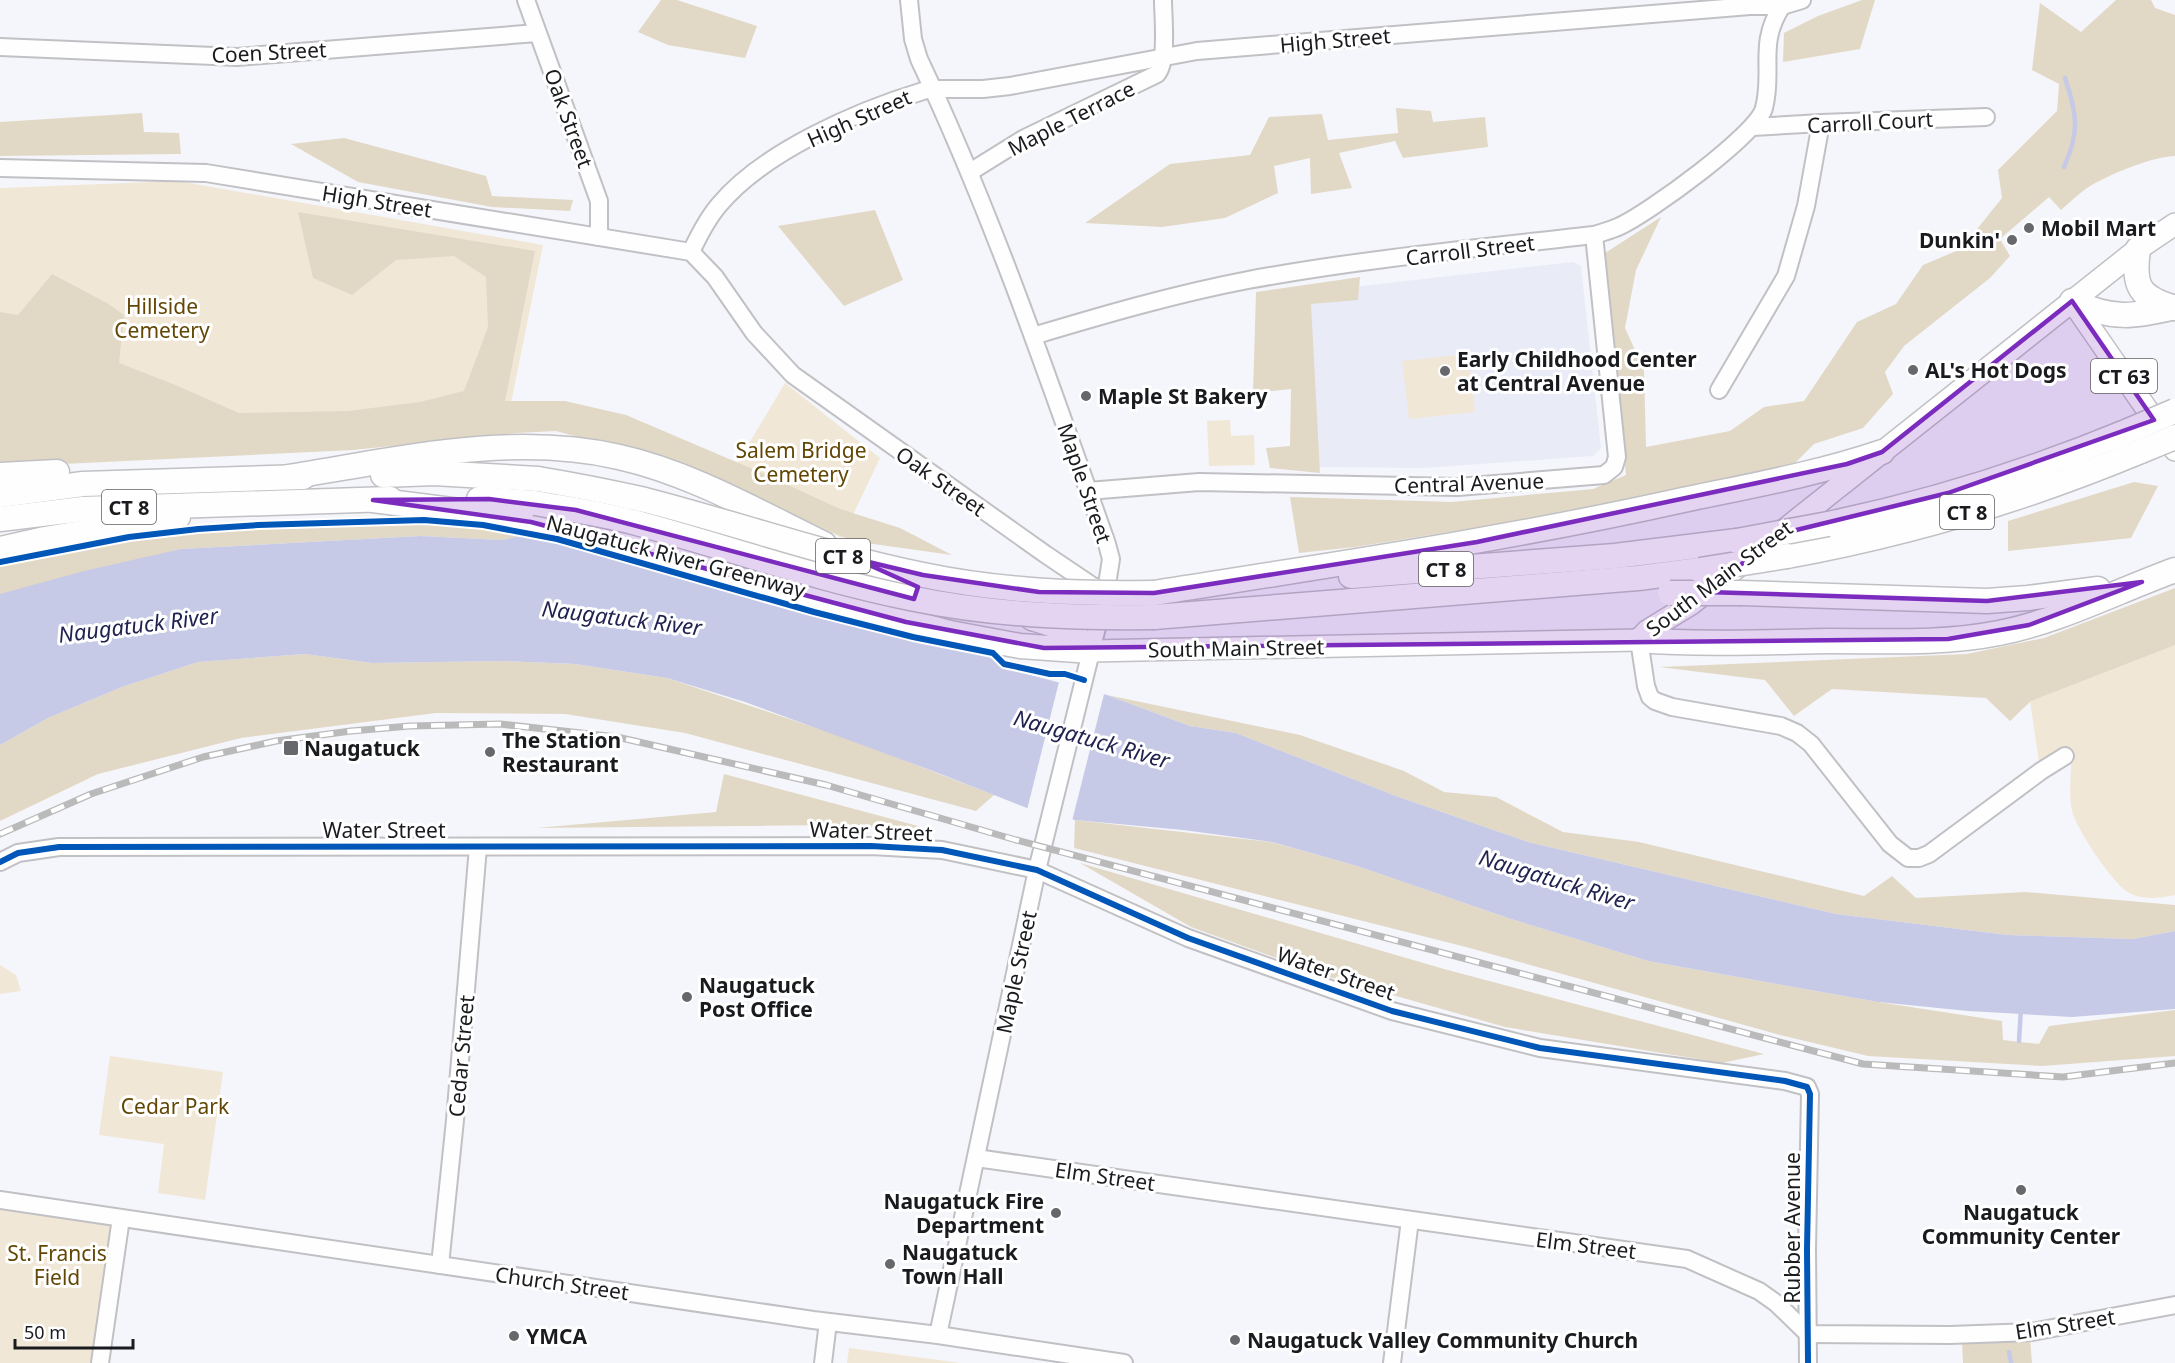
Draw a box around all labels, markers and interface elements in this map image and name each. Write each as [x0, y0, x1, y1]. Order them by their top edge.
street label: High Street [1279, 21, 1392, 59]
street label: Coen Street [211, 35, 328, 69]
street label: Oak Street [538, 65, 600, 172]
street label: Maple Terrace [1003, 74, 1139, 162]
street label: High Street [803, 82, 916, 153]
street label: Carroll Court [1806, 105, 1934, 139]
street label: High Street [320, 178, 434, 224]
place label: Mobil Mart [2041, 214, 2156, 242]
marker: Mobil Mart [2022, 221, 2036, 235]
place label: Dunkin' [1919, 226, 2000, 254]
street label: Carroll Street [1404, 228, 1536, 272]
marker: Dunkin' [2005, 233, 2019, 247]
park label: Hillside Cemetery [114, 292, 210, 344]
place label: Early Childhood Center at Central Avenue [1457, 345, 1697, 397]
place label: AL's Hot Dogs [1925, 356, 2067, 384]
road number: CT 63 [2091, 359, 2157, 393]
marker: AL's Hot Dogs [1906, 363, 1920, 377]
marker: Early Childhood Center at Central Avenue [1438, 364, 1452, 378]
place label: Maple St Bakery [1098, 382, 1268, 410]
marker: Maple St Bakery [1079, 389, 1093, 403]
street label: Maple Street [1051, 419, 1119, 547]
park label: Salem Bridge Cemetery [735, 436, 867, 488]
street label: Oak Street [891, 440, 992, 522]
street label: Central Avenue [1393, 466, 1545, 500]
road number: CT 8 [102, 490, 156, 524]
road number: CT 8 [1940, 495, 1994, 529]
street label: Naugatuck River Greenway [543, 508, 809, 604]
street label: South Main Street [1640, 513, 1798, 642]
road number: CT 8 [816, 539, 870, 573]
road number: CT 8 [1419, 552, 1473, 586]
water label: Naugatuck River [540, 592, 705, 642]
water label: Naugatuck River [56, 599, 221, 649]
street label: South Main Street [1147, 632, 1325, 664]
water label: Naugatuck River [1011, 701, 1175, 775]
place label: The Station Restaurant [502, 726, 621, 778]
place label: Naugatuck [304, 734, 421, 762]
marker: Naugatuck [282, 739, 300, 757]
marker: The Station Restaurant [483, 745, 497, 759]
street label: Water Street [809, 815, 933, 847]
street label: Water Street [322, 816, 446, 844]
water label: Naugatuck River [1476, 841, 1640, 917]
street label: Maple Street [989, 908, 1043, 1036]
street label: Water Street [1273, 940, 1399, 1006]
place label: Naugatuck Post Office [699, 971, 816, 1023]
marker: Naugatuck Post Office [680, 990, 694, 1004]
street label: Cedar Street [442, 993, 480, 1118]
park label: Cedar Park [121, 1092, 230, 1120]
street label: Rubber Avenue [1778, 1152, 1806, 1304]
street label: Elm Street [1053, 1155, 1157, 1197]
marker: Naugatuck Community Center [2014, 1183, 2028, 1197]
place label: Naugatuck Fire Department [883, 1187, 1044, 1239]
place label: Naugatuck Community Center [1922, 1198, 2121, 1250]
marker: Naugatuck Fire Department [1049, 1206, 1063, 1220]
street label: Elm Street [1534, 1225, 1638, 1265]
place label: Naugatuck Town Hall [902, 1238, 1019, 1290]
park label: St. Francis Field [7, 1239, 107, 1291]
marker: Naugatuck Town Hall [883, 1257, 897, 1271]
street label: Church Street [493, 1260, 631, 1306]
street label: Elm Street [2013, 1302, 2117, 1346]
scale bar [15, 1312, 134, 1350]
text: 50 m [24, 1320, 66, 1344]
place label: YMCA [526, 1322, 587, 1350]
place label: Naugatuck Valley Community Church [1247, 1326, 1638, 1354]
marker: YMCA [507, 1329, 521, 1343]
marker: Naugatuck Valley Community Church [1228, 1333, 1242, 1347]

